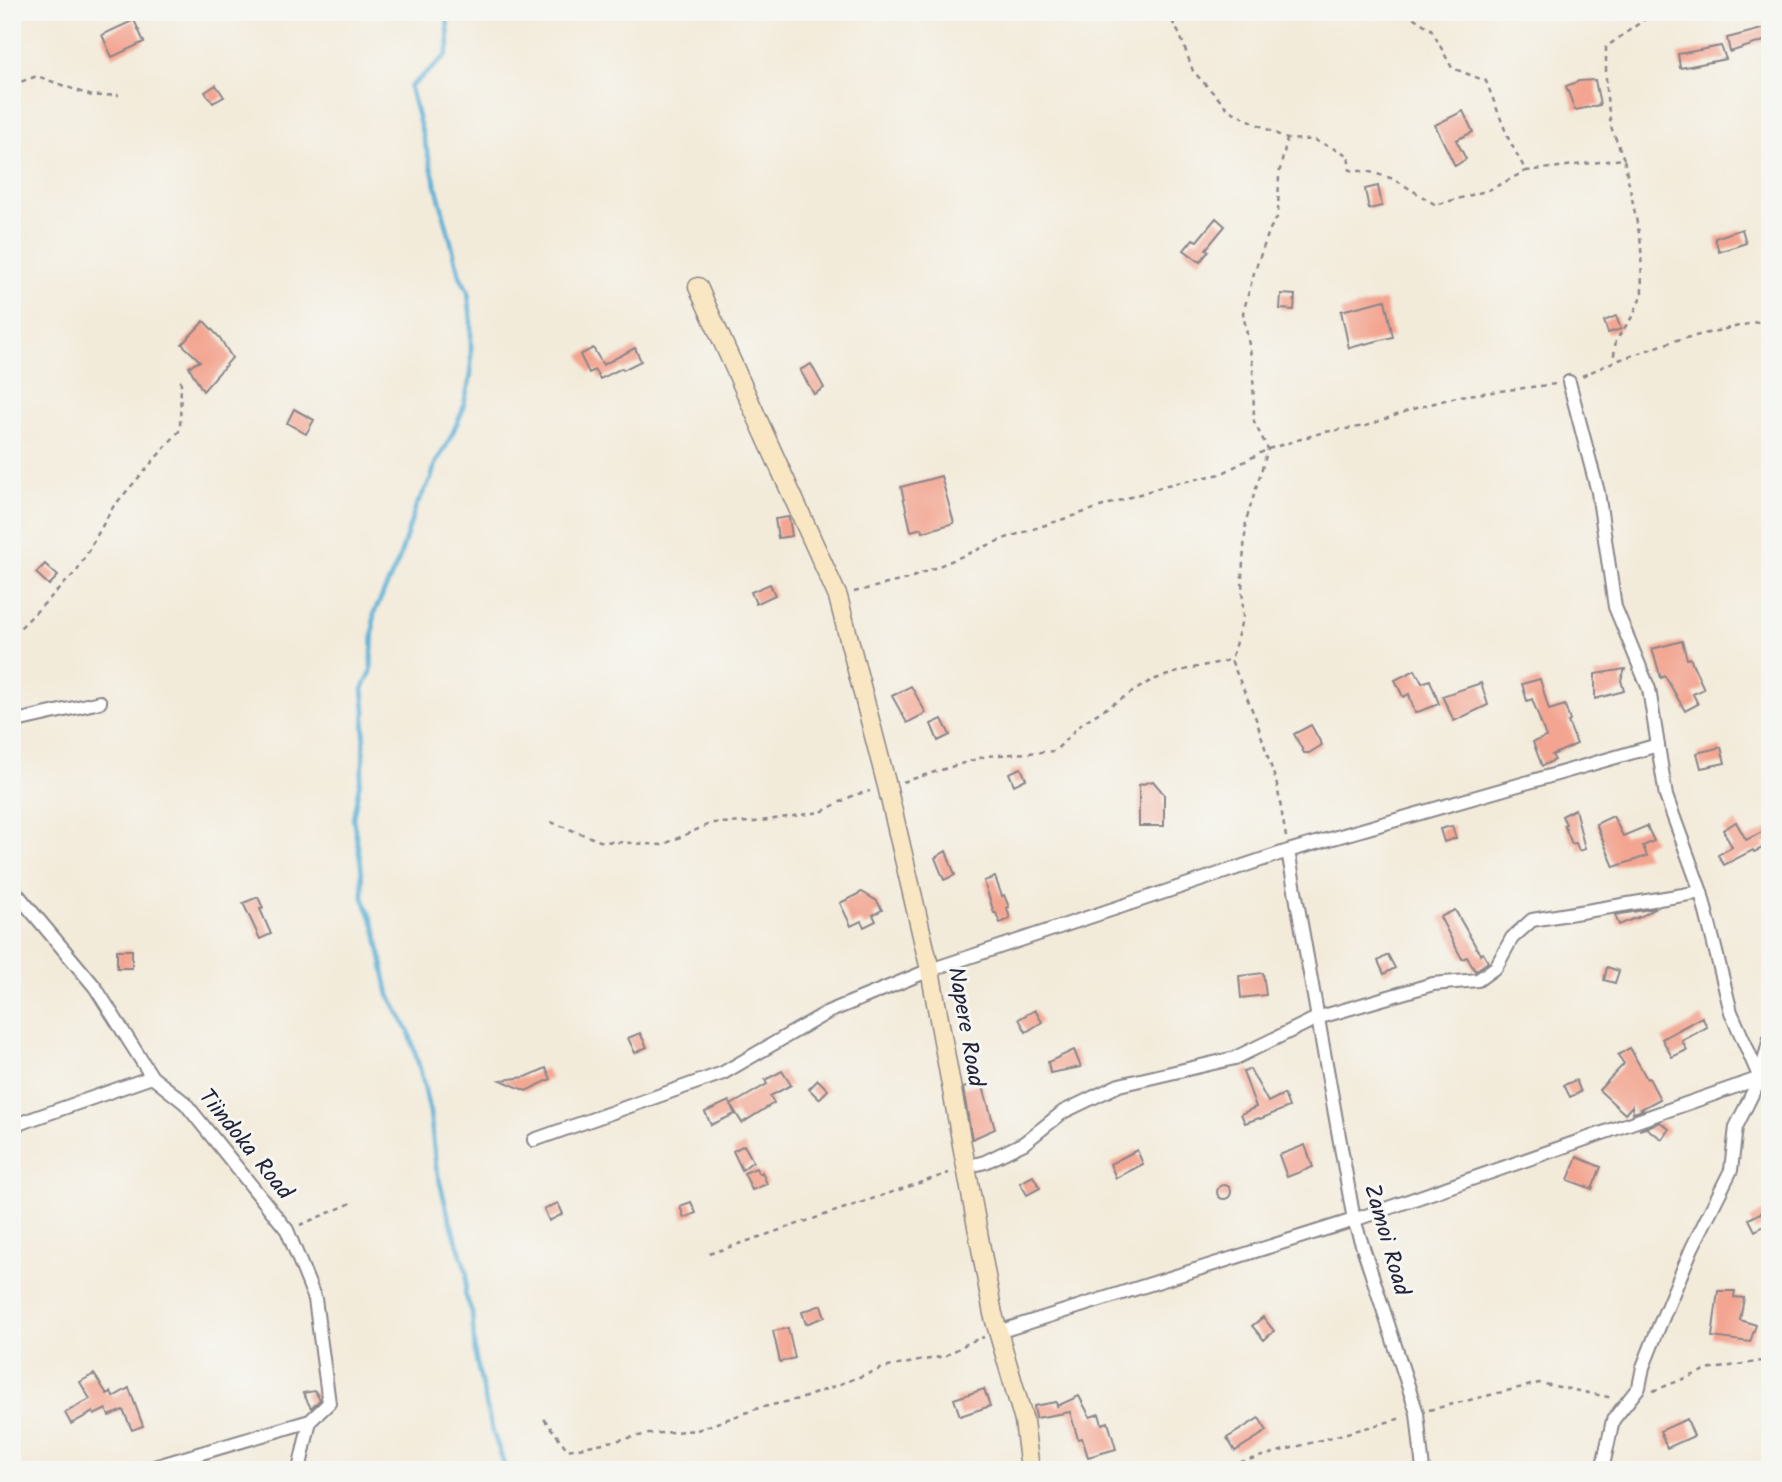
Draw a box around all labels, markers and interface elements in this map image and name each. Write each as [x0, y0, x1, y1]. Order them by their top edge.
street label: Napere Road [937, 964, 993, 1090]
street label: Tiindoka Road [189, 1081, 302, 1209]
street label: Zamoi Road [1353, 1180, 1419, 1301]

